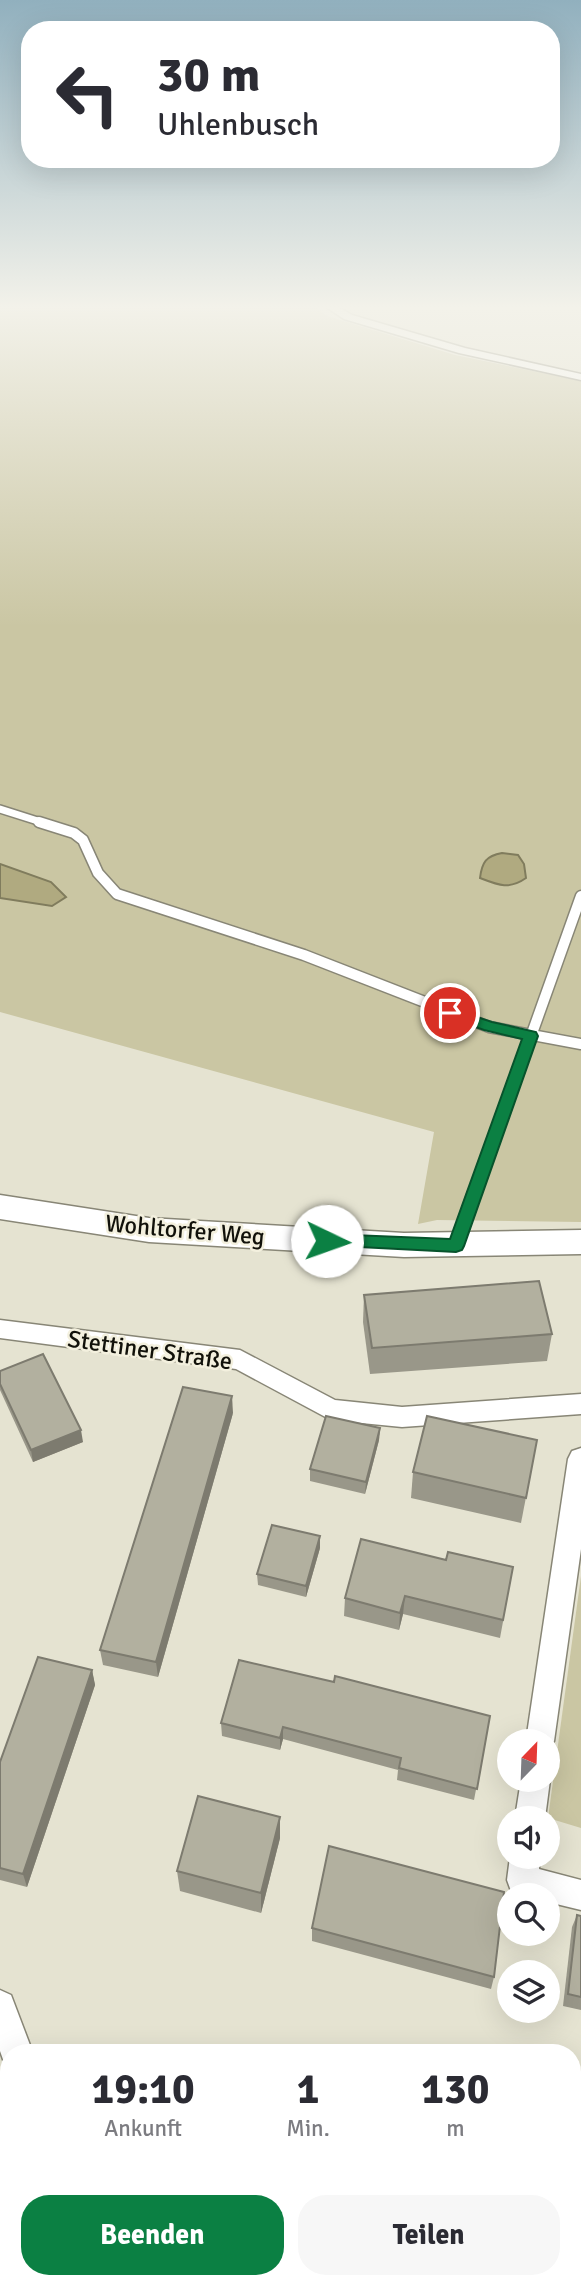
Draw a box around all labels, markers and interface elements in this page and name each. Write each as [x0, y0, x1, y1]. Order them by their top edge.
text: 30 m [157, 45, 260, 105]
icon: left [42, 49, 133, 140]
text: Uhlenbusch [157, 105, 319, 144]
pin [420, 983, 480, 1043]
icon: arrive [431, 994, 469, 1032]
position arrow [290, 1204, 364, 1278]
street label: Wohltorfer Weg [104, 1208, 266, 1252]
street label: Stettiner Straße [66, 1324, 234, 1376]
north arrow [497, 1729, 560, 1792]
map controls [497, 1729, 560, 2023]
button: sound [497, 1806, 560, 1869]
button: search [497, 1883, 560, 1946]
button: layers [497, 1960, 560, 2023]
text: 19:10 [92, 2064, 195, 2115]
text: 1 [297, 2064, 319, 2115]
text: 130 [421, 2064, 489, 2115]
text: Ankunft [104, 2114, 182, 2143]
text: Min. [286, 2114, 330, 2143]
text: m [446, 2114, 465, 2143]
button: Beenden [21, 2195, 284, 2275]
button: Teilen [298, 2195, 560, 2275]

